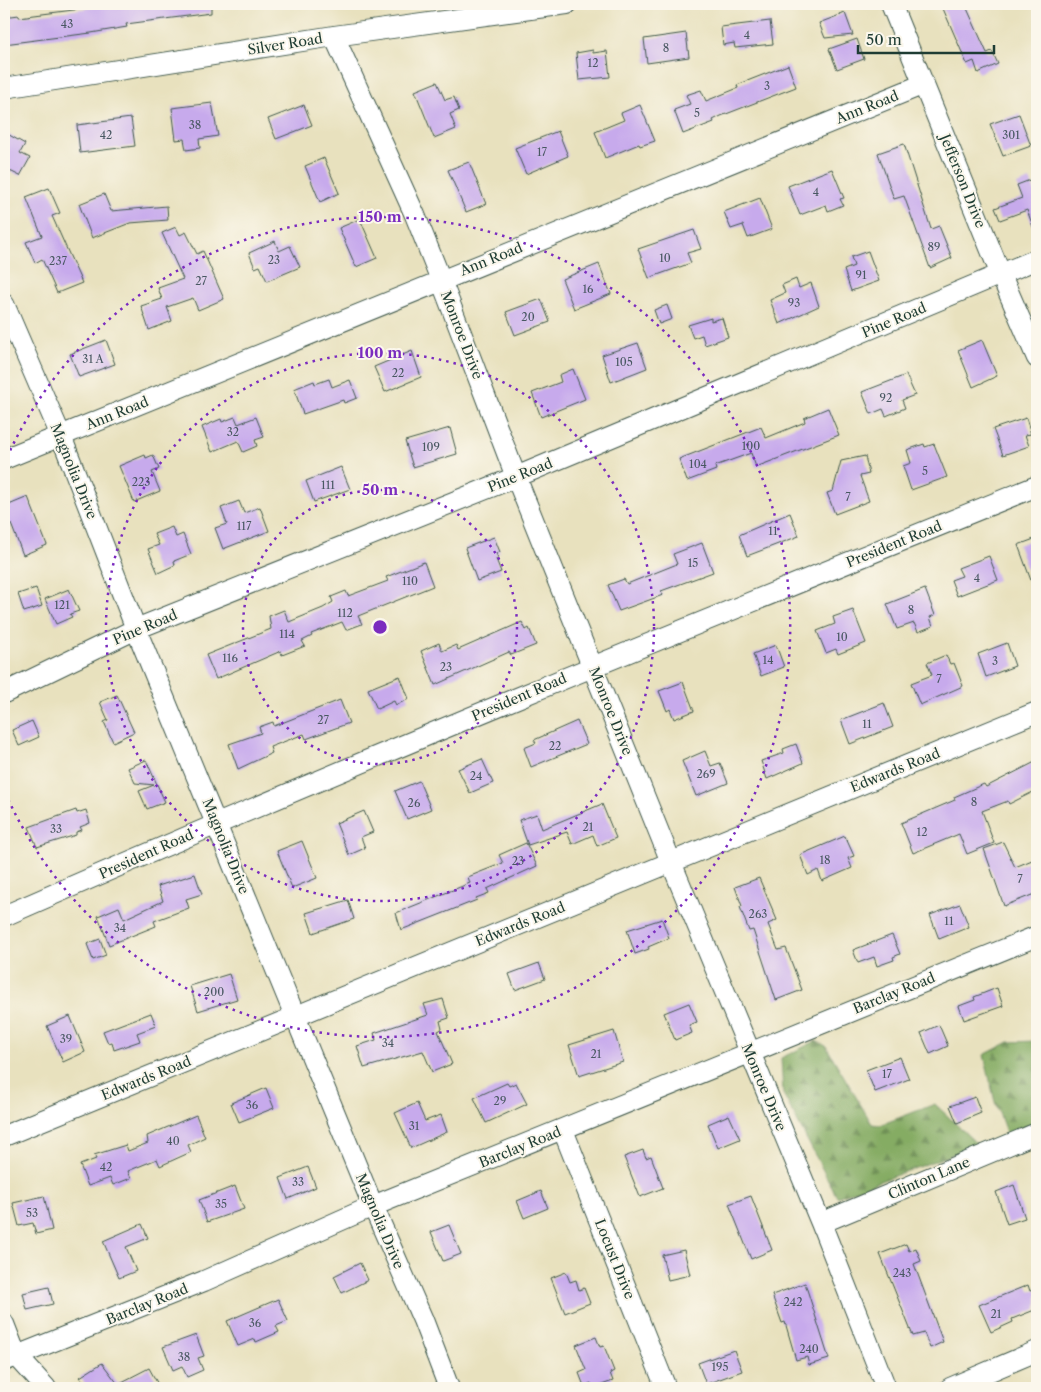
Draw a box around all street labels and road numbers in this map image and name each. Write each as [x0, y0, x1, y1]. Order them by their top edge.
street label: Silver Road [246, 29, 324, 59]
street label: Ann Road [832, 86, 902, 128]
street label: Jefferson Drive [935, 130, 990, 231]
street label: Ann Road [456, 238, 526, 280]
street label: Monroe Drive [437, 288, 487, 382]
street label: Pine Road [859, 298, 929, 342]
street label: Ann Road [82, 392, 152, 434]
street label: Magnolia Drive [47, 420, 101, 522]
street label: Pine Road [485, 454, 556, 496]
street label: President Road [844, 516, 945, 571]
street label: Pine Road [110, 605, 180, 649]
street label: Monroe Drive [585, 664, 637, 758]
street label: President Road [469, 669, 570, 725]
street label: Edwards Road [847, 744, 943, 796]
street label: Magnolia Drive [199, 795, 253, 897]
street label: President Road [96, 825, 196, 883]
street label: Edwards Road [472, 898, 568, 950]
street label: Barclay Road [850, 968, 938, 1018]
street label: Monroe Drive [737, 1040, 791, 1134]
street label: Edwards Road [98, 1052, 194, 1104]
street label: Barclay Road [476, 1122, 564, 1172]
street label: Clinton Lane [885, 1153, 973, 1203]
street label: Magnolia Drive [352, 1171, 408, 1272]
street label: Locust Drive [591, 1216, 639, 1302]
street label: Barclay Road [103, 1279, 191, 1329]

